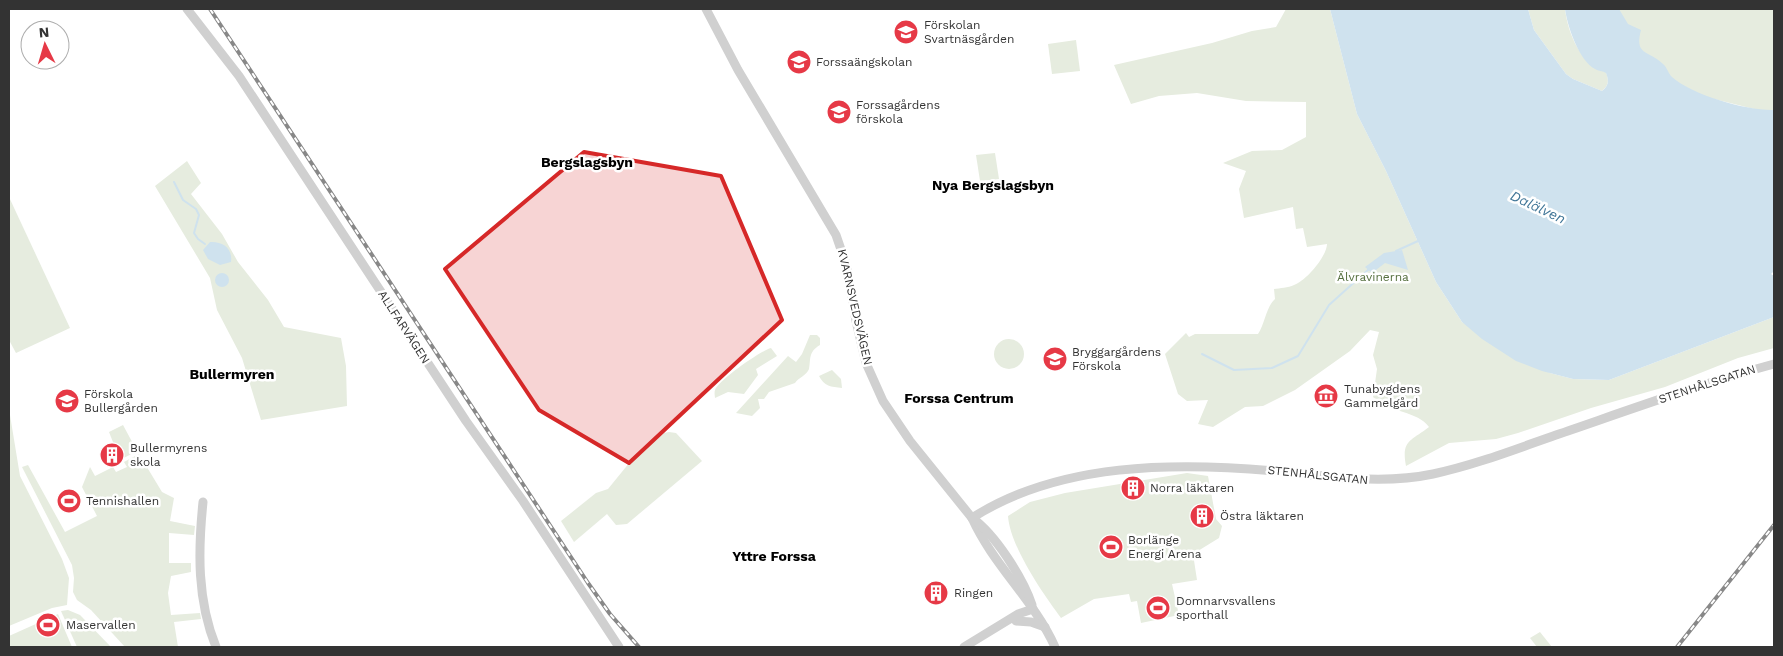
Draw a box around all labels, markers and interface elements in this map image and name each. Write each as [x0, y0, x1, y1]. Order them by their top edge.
place label: Förskolan Svartnäsgården [924, 18, 1014, 46]
school or university icon: Förskolan Svartnäsgården [893, 19, 919, 45]
north arrow [20, 20, 70, 70]
text: N [38, 24, 50, 40]
school or university icon: Forssaängskolan [786, 49, 812, 75]
place label: Forssaängskolan [816, 55, 913, 69]
place label: Forssagårdens förskola [856, 98, 940, 126]
school or university icon: Forssagårdens förskola [826, 99, 852, 125]
district label: Bergslagsbyn [541, 154, 633, 170]
district label: Nya Bergslagsbyn [932, 177, 1054, 193]
water label: Dalälven [1508, 187, 1568, 227]
street label: KVARNSVEDSVÄGEN [835, 248, 875, 366]
park label: Älvravinerna [1337, 270, 1409, 284]
street label: ALLFARVÄGEN [375, 288, 433, 366]
place label: Bryggargårdens Förskola [1072, 345, 1161, 373]
school or university icon: Bryggargårdens Förskola [1042, 346, 1068, 372]
street label: STENHÅLSGATAN [1657, 362, 1757, 406]
district label: Bullermyren [190, 366, 275, 382]
place label: Tunabygdens Gammelgård [1344, 382, 1420, 410]
museum icon: Tunabygdens Gammelgård [1313, 383, 1339, 409]
place label: Förskola Bullergården [84, 387, 158, 415]
school or university icon: Förskola Bullergården [54, 388, 80, 414]
district label: Forssa Centrum [904, 390, 1014, 406]
place label: Bullermyrens skola [130, 441, 207, 469]
building icon: Bullermyrens skola [99, 442, 125, 468]
street label: STENHÅLSGATAN [1267, 463, 1369, 487]
building icon: Norra läktaren [1120, 475, 1146, 501]
place label: Norra läktaren [1150, 481, 1234, 495]
sports icon: Tennishallen [56, 488, 82, 514]
place label: Tennishallen [86, 494, 159, 508]
building icon: Östra läktaren [1189, 503, 1215, 529]
place label: Östra läktaren [1220, 509, 1304, 523]
place label: Borlänge Energi Arena [1128, 533, 1202, 561]
sports icon: Borlänge Energi Arena [1098, 534, 1124, 560]
district label: Yttre Forssa [732, 548, 817, 564]
building icon: Ringen [923, 580, 949, 606]
place label: Ringen [954, 586, 993, 600]
place label: Domnarvsvallens sporthall [1176, 594, 1276, 622]
sports icon: Domnarvsvallens sporthall [1145, 595, 1171, 621]
sports icon: Maservallen [35, 612, 61, 638]
place label: Maservallen [66, 618, 136, 632]

